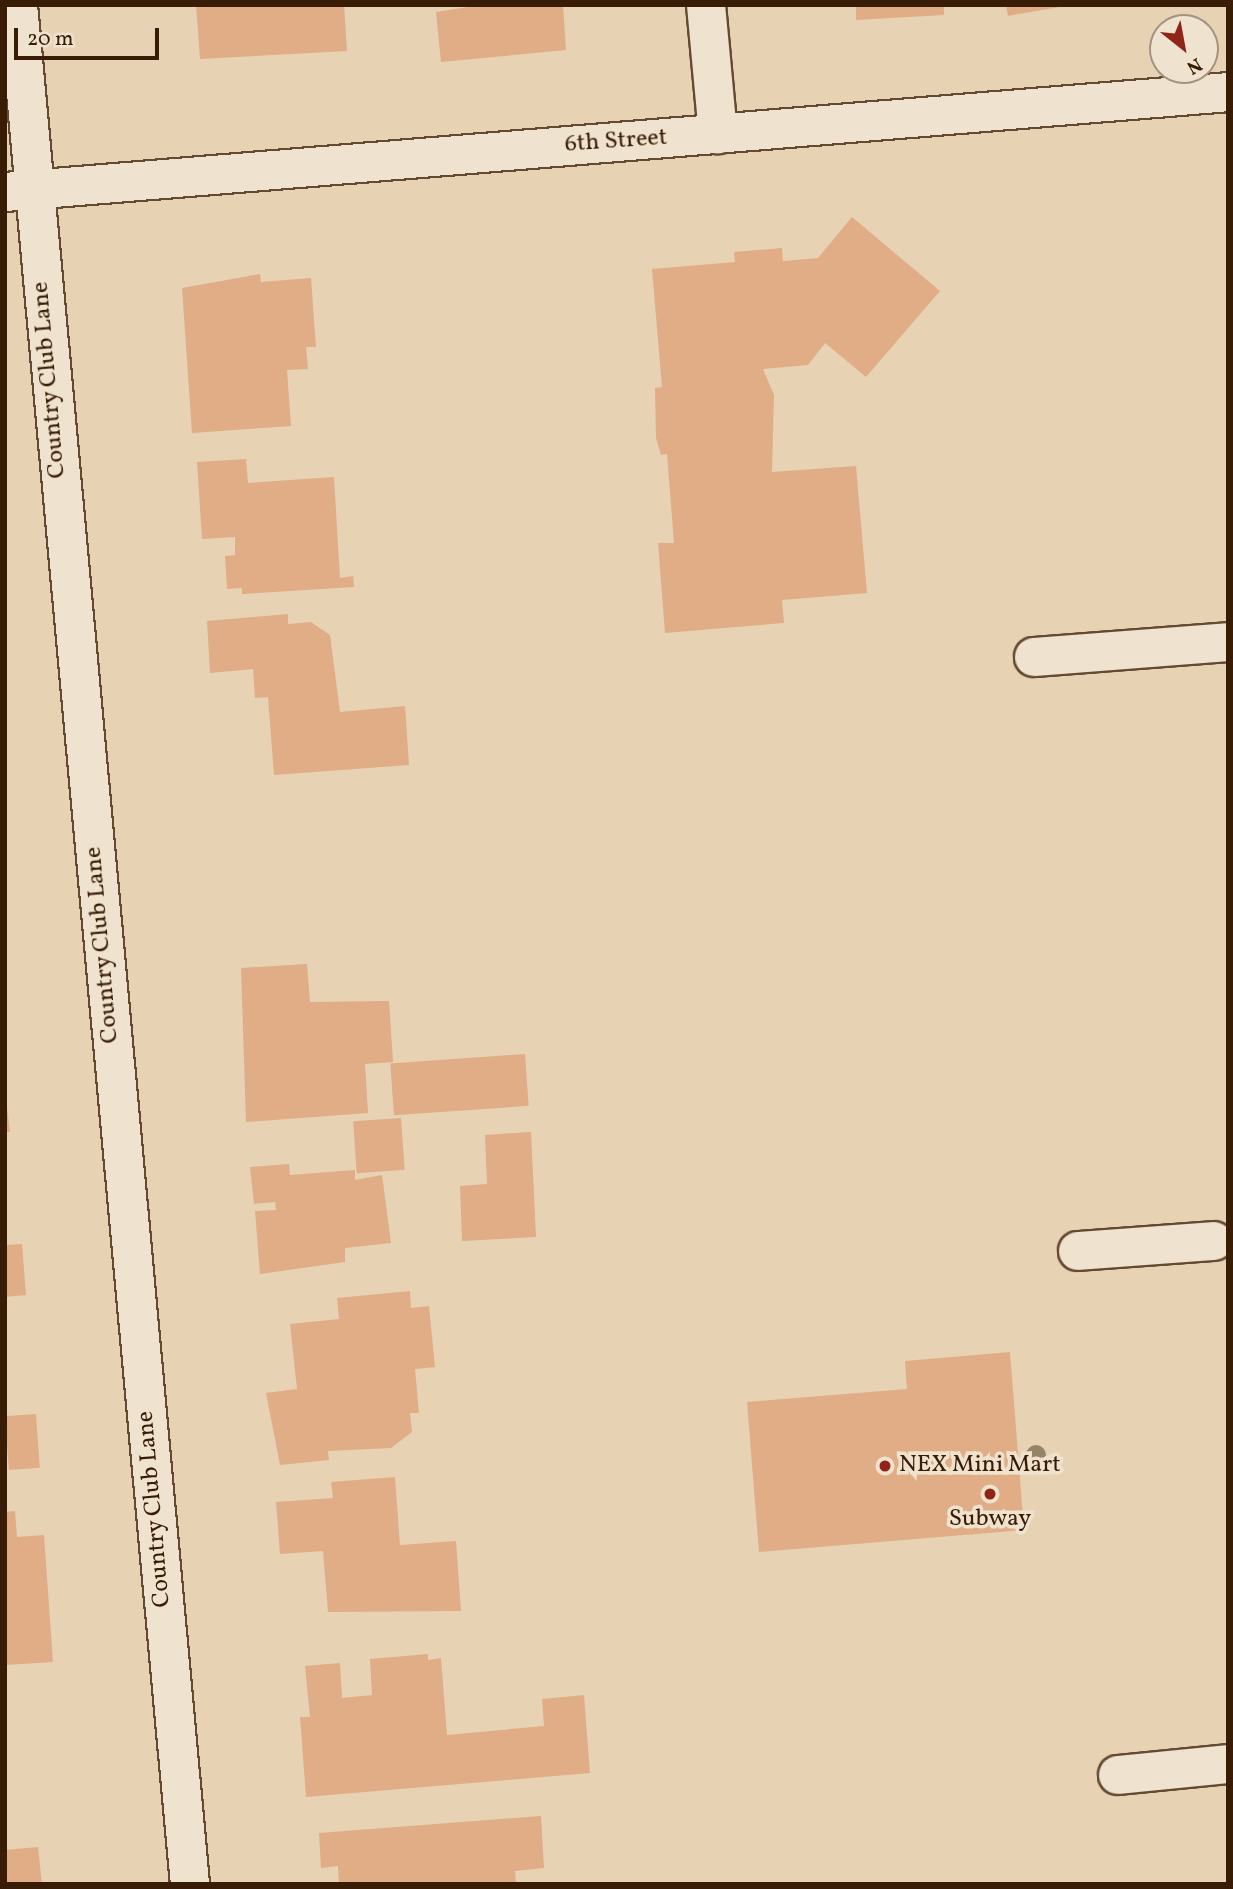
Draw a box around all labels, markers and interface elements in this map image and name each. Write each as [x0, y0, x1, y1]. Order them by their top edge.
scale bar [18, 14, 163, 58]
north arrow [1149, 14, 1219, 84]
text: 20 m [27, 25, 73, 54]
text: N [1181, 51, 1206, 80]
street label: 6th Street [564, 124, 668, 160]
street label: Country Club Lane [27, 280, 73, 480]
street label: Country Club Lane [80, 845, 126, 1045]
street label: Country Club Lane [132, 1409, 178, 1609]
place label: NEX Mini Mart [899, 1452, 1061, 1480]
marker: NEX Mini Mart [877, 1458, 893, 1474]
marker: Subway [982, 1486, 998, 1502]
place label: Subway [949, 1506, 1031, 1534]

